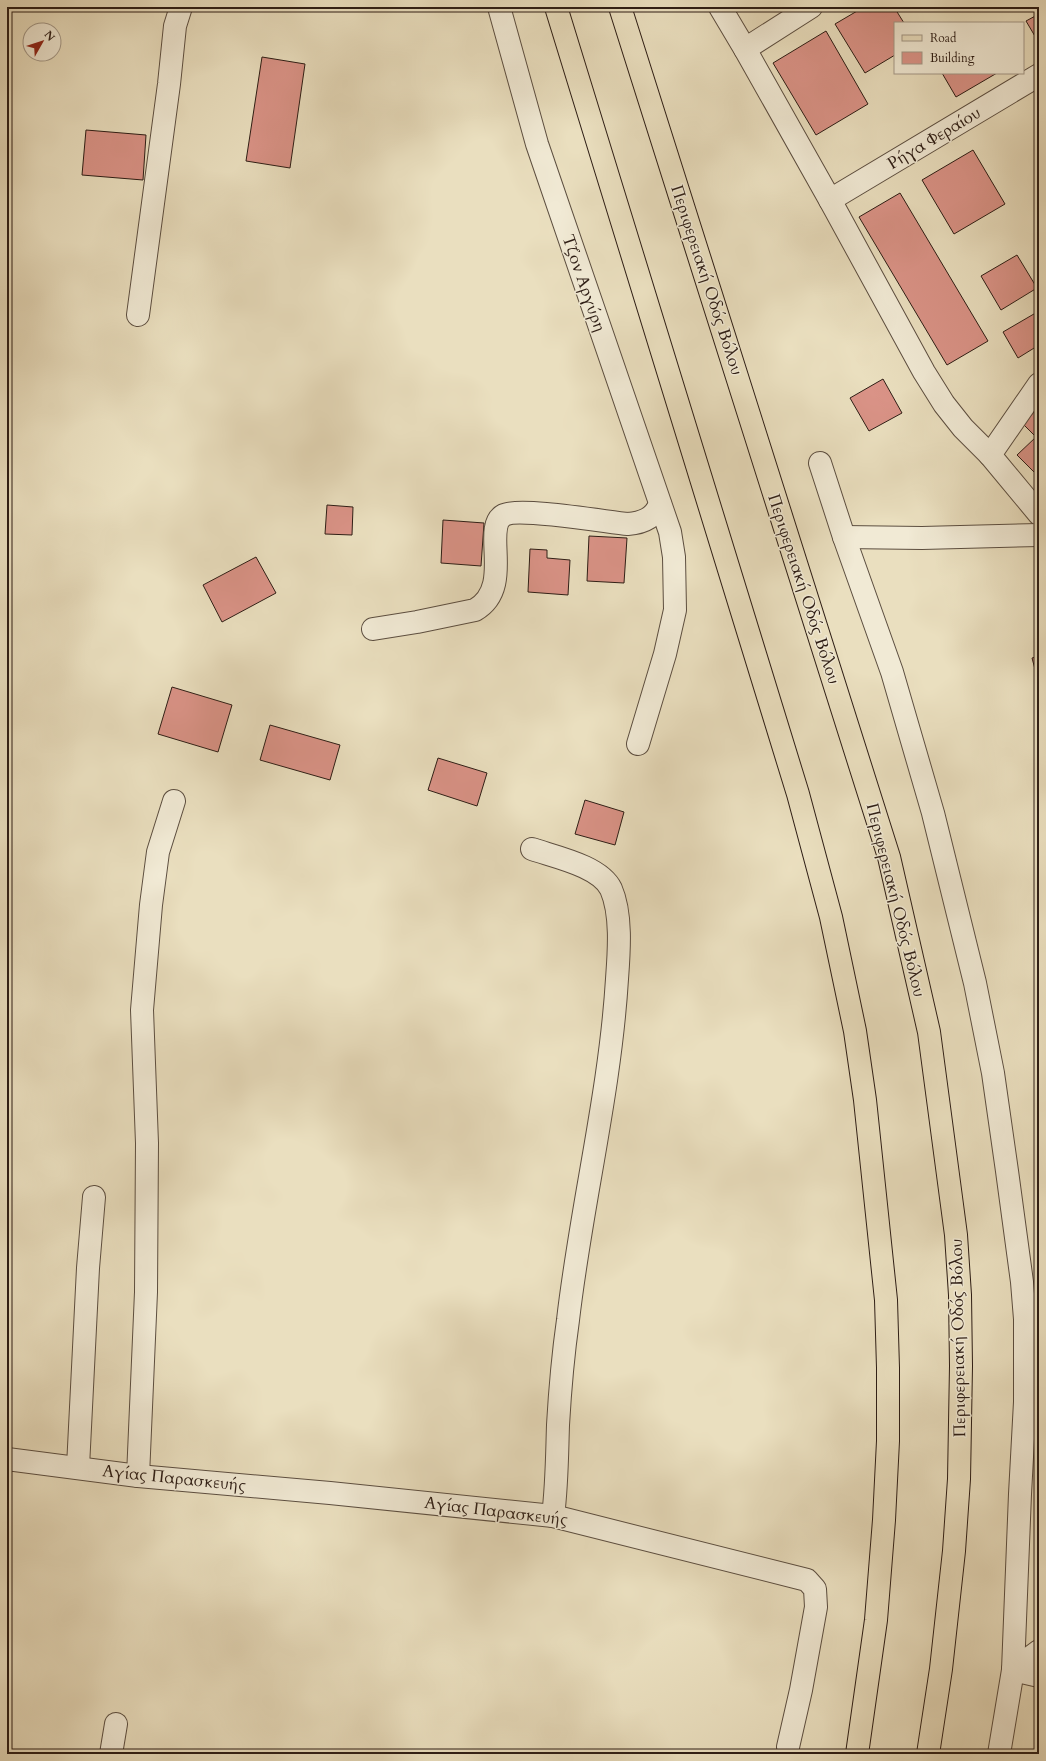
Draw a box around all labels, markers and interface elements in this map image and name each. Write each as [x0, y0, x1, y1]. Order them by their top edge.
north arrow [22, 22, 62, 62]
legend [894, 22, 1024, 74]
text: N [41, 28, 59, 45]
text: Road [930, 30, 957, 46]
text: Building [930, 50, 975, 66]
street label: Ρήγα Φεραίου [883, 101, 985, 175]
street label: Περιφερειακή Οδός Βόλου [665, 182, 749, 378]
street label: Τζον Αργύρη [557, 231, 611, 335]
street label: Περιφερειακή Οδός Βόλου [762, 491, 846, 687]
street label: Περιφερειακή Οδός Βόλου [861, 801, 931, 999]
street label: Περιφερειακή Οδός Βόλου [945, 1238, 971, 1438]
street label: Αγίας Παρασκευής [101, 1459, 247, 1497]
street label: Αγίας Παρασκευής [423, 1491, 569, 1531]

